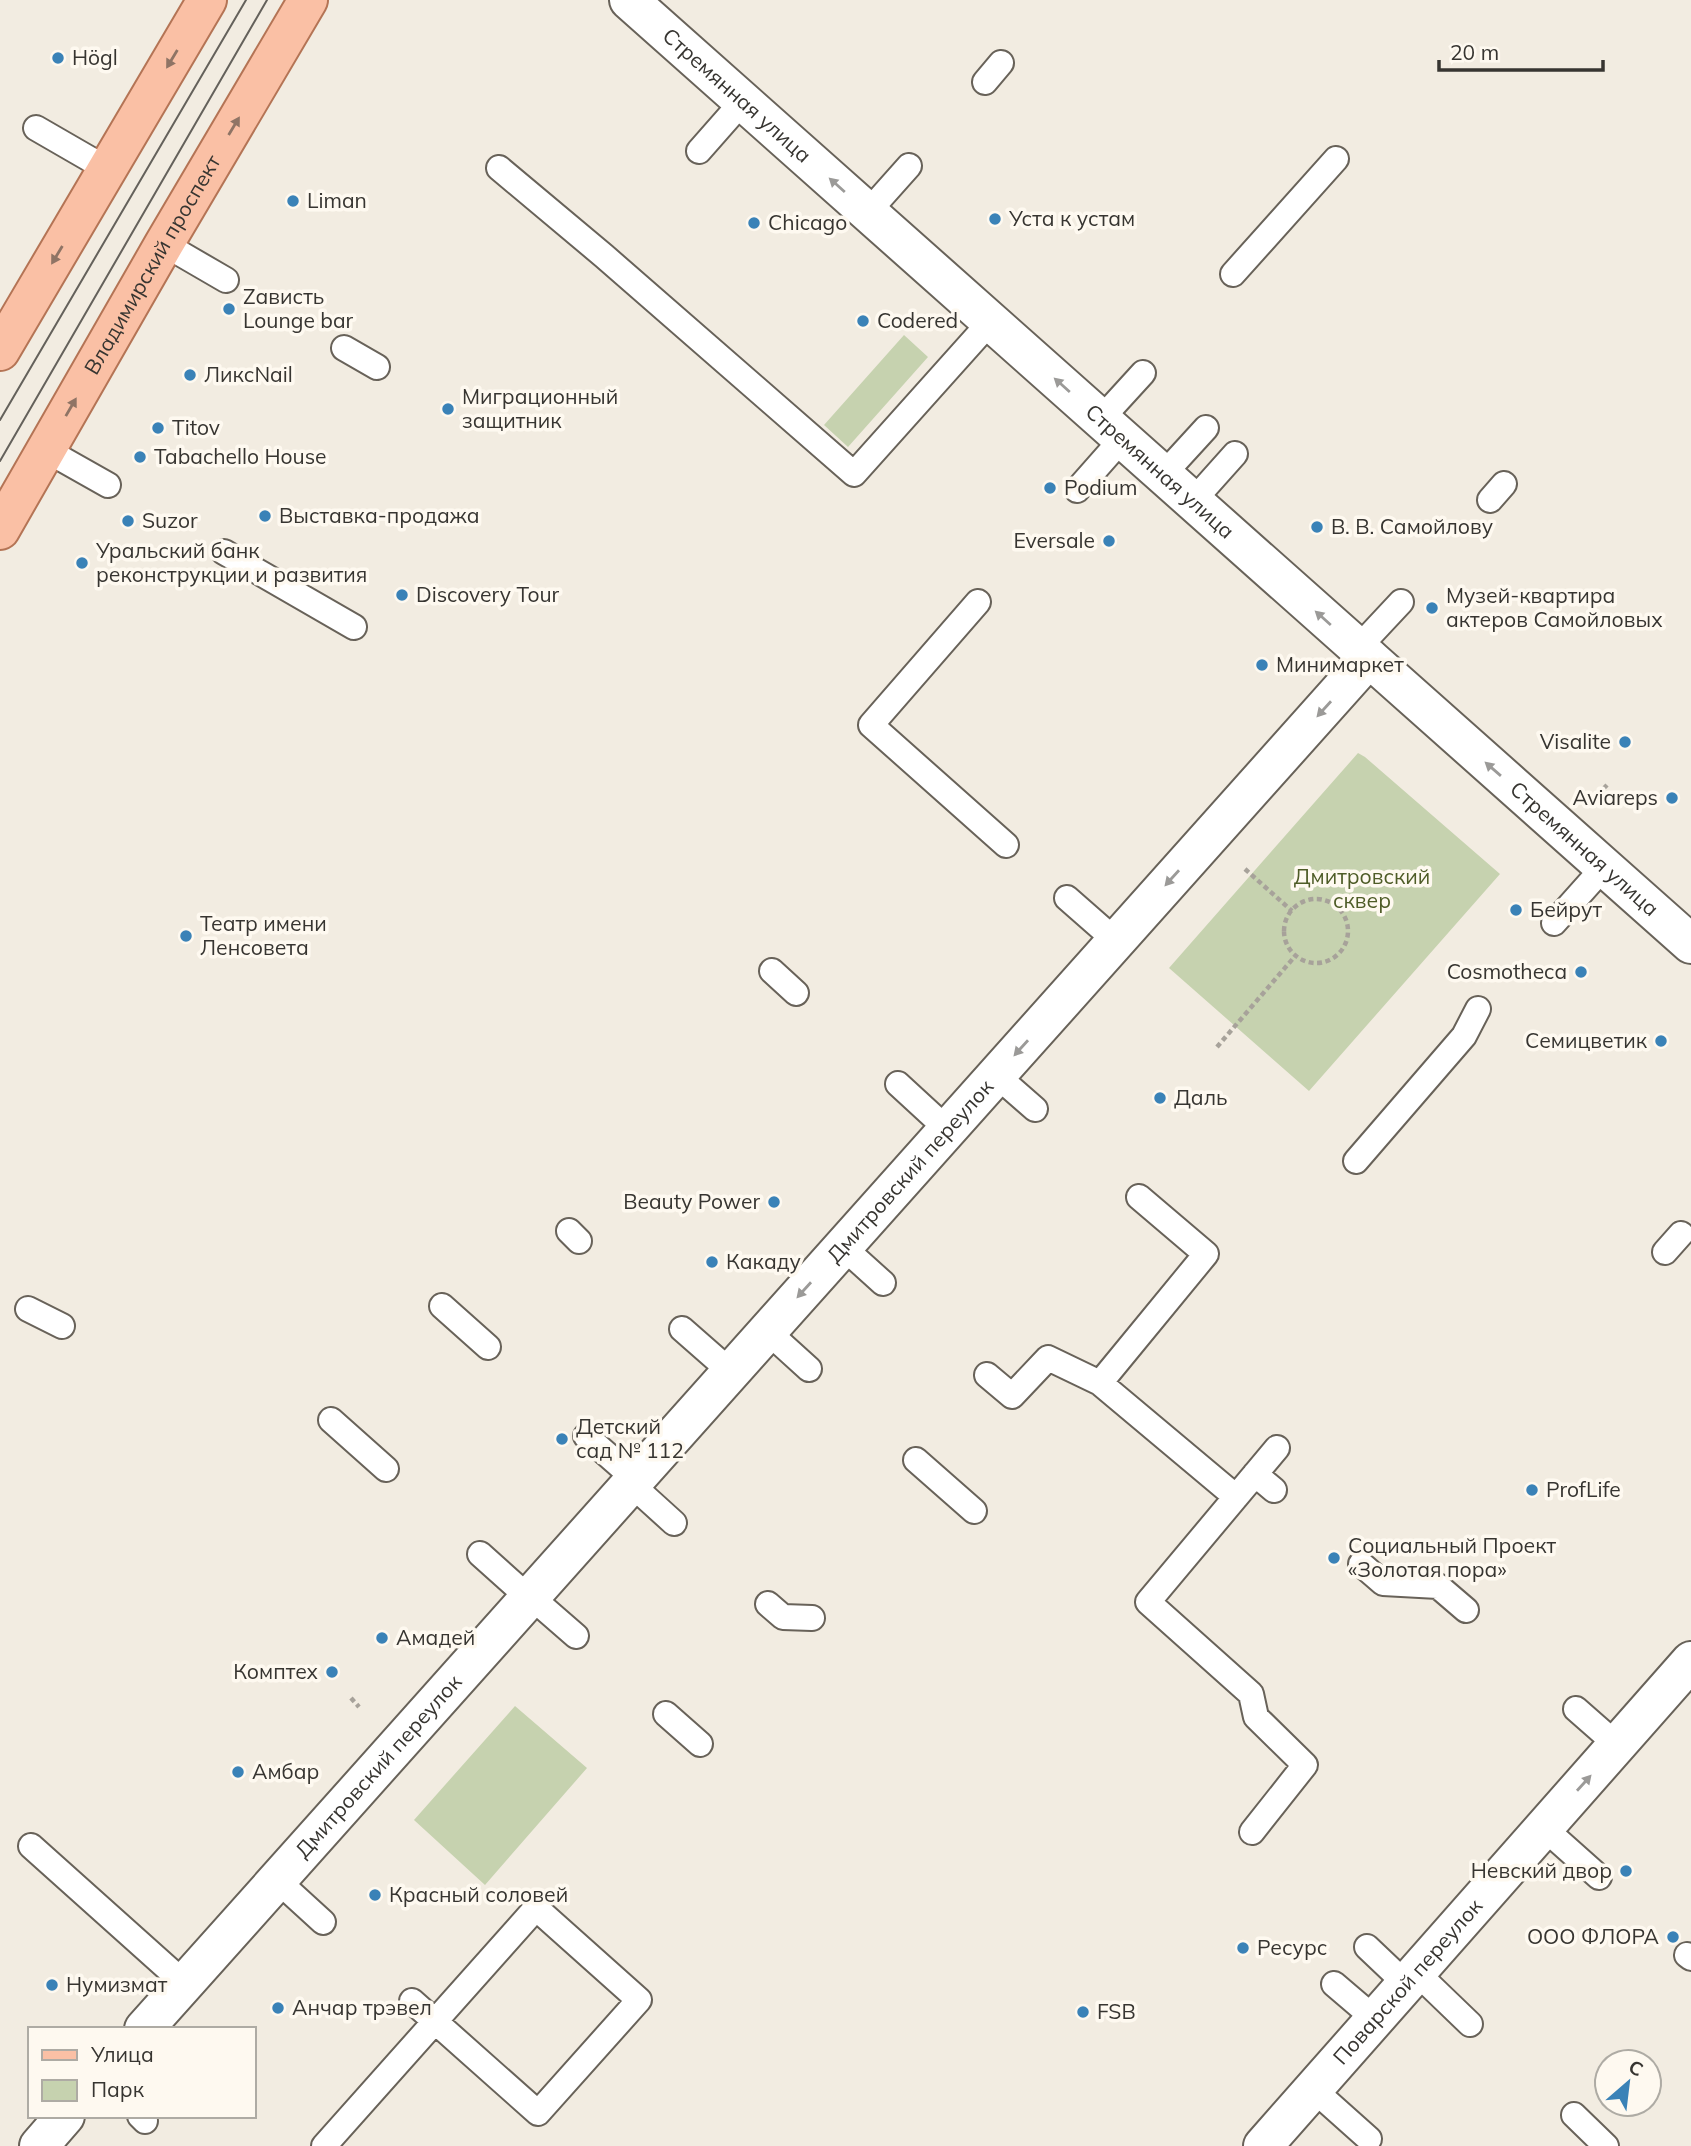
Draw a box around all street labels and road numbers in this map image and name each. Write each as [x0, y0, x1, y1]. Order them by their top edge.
street label: Стремянная улица [658, 22, 817, 168]
street label: Владимирский проспект [78, 149, 226, 379]
street label: Стремянная улица [1081, 398, 1240, 544]
street label: Стремянная улица [1505, 775, 1665, 921]
street label: Дмитровский переулок [821, 1073, 999, 1268]
street label: Дмитровский переулок [289, 1668, 467, 1863]
street label: Поварской переулок [1327, 1892, 1488, 2070]

